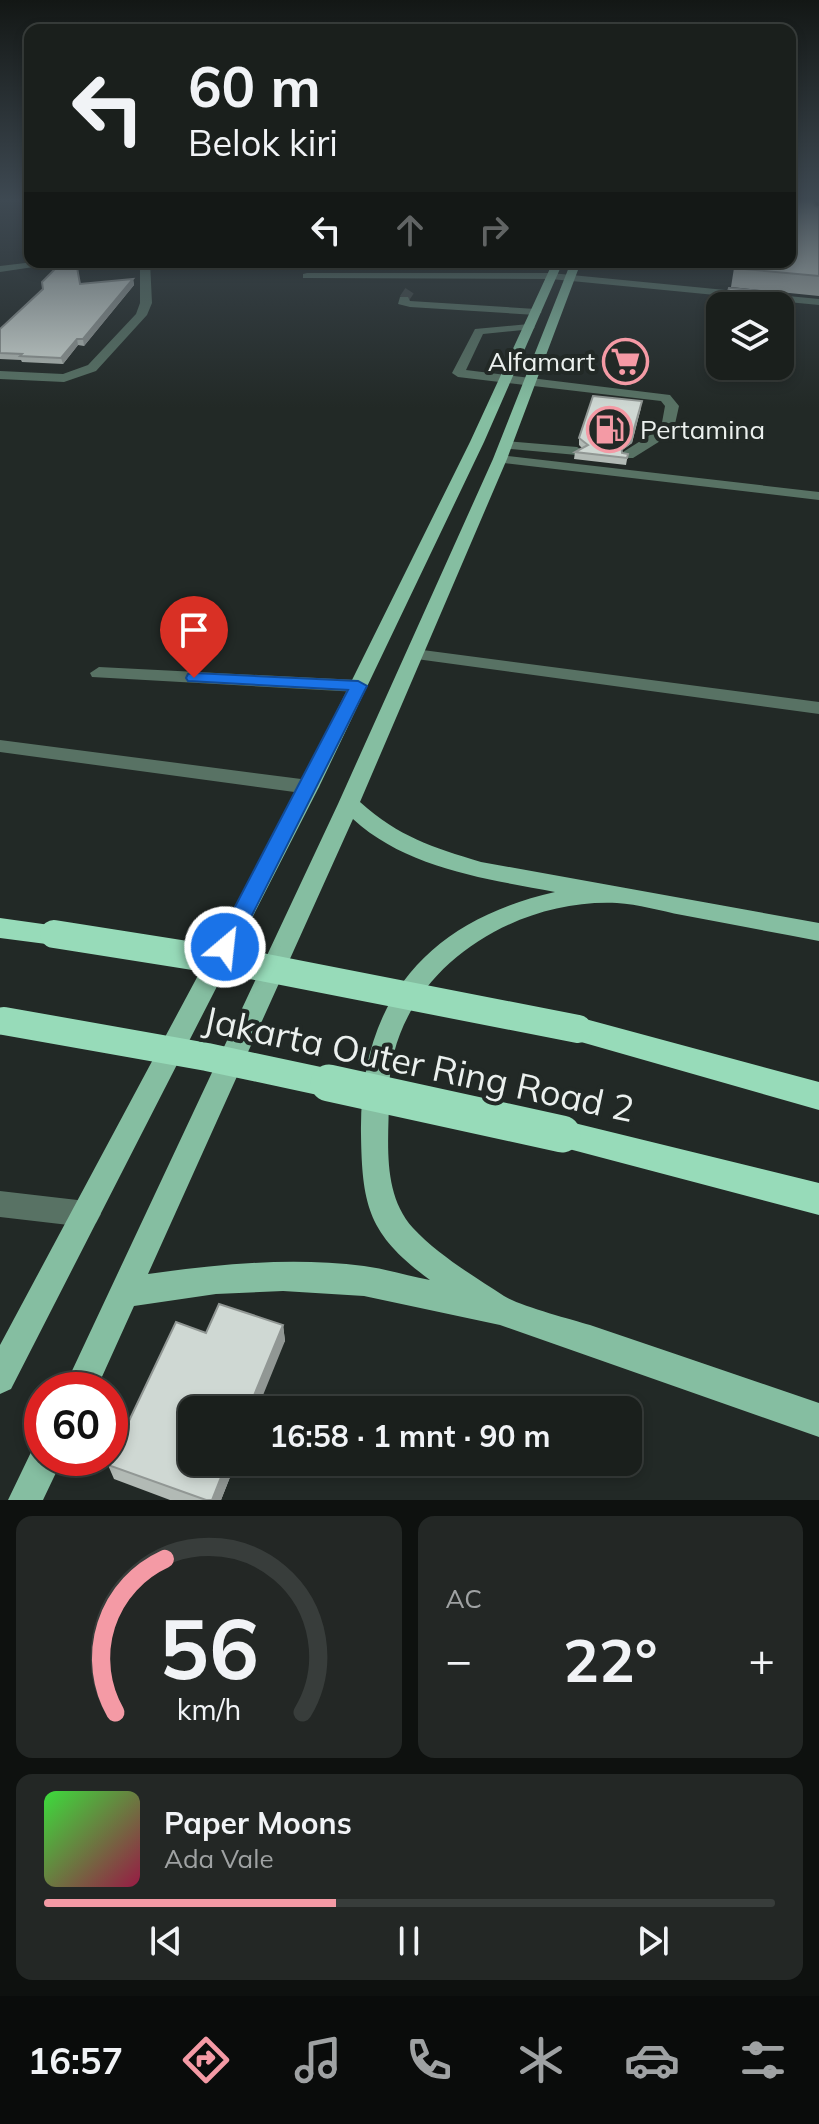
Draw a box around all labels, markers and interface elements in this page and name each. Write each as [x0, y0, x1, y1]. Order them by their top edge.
text: 60 m [188, 51, 321, 121]
icon: left [56, 56, 160, 160]
text: Belok kiri [188, 120, 338, 165]
icon: left [304, 208, 348, 252]
icon: ahead [388, 208, 432, 252]
icon: right [472, 208, 516, 252]
map controls [706, 292, 794, 380]
button: layers [706, 292, 794, 380]
supermarket icon: Alfamart [602, 338, 650, 386]
place label: Alfamart [488, 345, 595, 378]
fuel station icon: Pertamina [585, 406, 633, 454]
place label: Pertamina [640, 413, 765, 446]
pin [160, 596, 228, 678]
icon: arrive [172, 608, 216, 652]
position arrow [183, 905, 267, 989]
street label: Jakarta Outer Ring Road 2 [200, 996, 638, 1131]
speed limit sign: 60 [24, 1372, 128, 1476]
text: 16:58 · 1 mnt · 90 m [269, 1417, 551, 1455]
text: AC [446, 1582, 482, 1615]
text: 56 [159, 1595, 259, 1700]
text: 22° [563, 1622, 658, 1697]
text: − [446, 1632, 472, 1687]
text: + [749, 1632, 775, 1687]
text: km/h [176, 1691, 241, 1727]
text: Paper Moons [164, 1804, 352, 1842]
text: Ada Vale [164, 1842, 274, 1875]
icon: previous [144, 1919, 188, 1963]
icon: pause [387, 1919, 431, 1963]
icon: next [631, 1919, 675, 1963]
icon: directions [178, 2032, 234, 2088]
icon: music [290, 2032, 346, 2088]
icon: phone [401, 2032, 457, 2088]
icon: climate [513, 2032, 569, 2088]
icon: car [624, 2032, 680, 2088]
icon: filters [735, 2032, 791, 2088]
text: 16:57 [28, 2038, 123, 2083]

